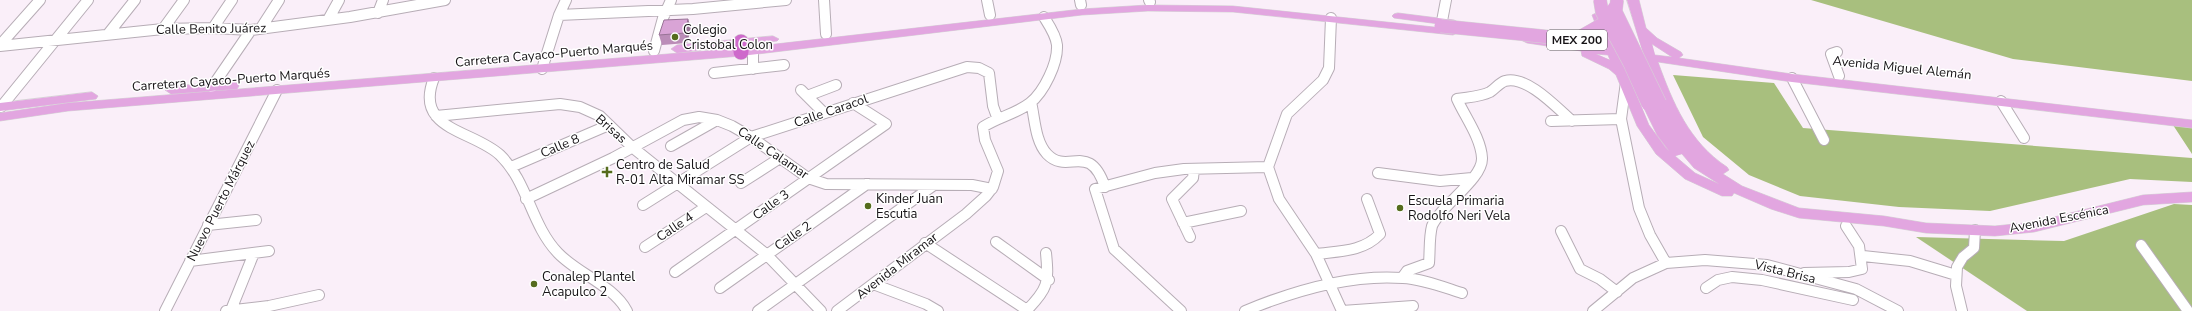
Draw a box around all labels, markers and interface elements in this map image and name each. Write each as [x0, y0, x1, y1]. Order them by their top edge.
street label: Calle Benito Juárez [156, 19, 266, 39]
place label: Colegio Cristobal Colon [683, 21, 773, 54]
road number: MEX 200 [1547, 30, 1607, 50]
marker: Colegio Cristobal Colon [670, 32, 680, 42]
street label: Carretera Cayaco-Puerto Marqués [454, 36, 654, 72]
street label: Avenida Miguel Alemán [1832, 52, 1972, 84]
street label: Carretera Cayaco-Puerto Marqués [131, 64, 331, 96]
street label: Calle Caracol [792, 90, 871, 132]
street label: Brisas [592, 110, 630, 148]
street label: Calle Calamar [734, 123, 812, 184]
street label: Calle 8 [538, 130, 583, 162]
street label: Nuevo Puerto Márquez [183, 137, 259, 265]
place label: Centro de Salud R-01 Alta Miramar SS [616, 156, 745, 189]
marker: Centro de Salud R-01 Alta Miramar SS [601, 166, 613, 178]
street label: Calle 3 [749, 186, 793, 224]
place label: Kinder Juan Escutia [876, 190, 943, 223]
place label: Escuela Primaria Rodolfo Neri Vela [1408, 192, 1510, 225]
marker: Kinder Juan Escutia [863, 201, 873, 211]
street label: Avenida Escénica [2008, 201, 2110, 237]
marker: Escuela Primaria Rodolfo Neri Vela [1395, 203, 1405, 213]
street label: Calle 4 [653, 208, 697, 246]
street label: Calle 2 [771, 217, 815, 255]
street label: Avenida Miramar [852, 228, 942, 304]
street label: Vista Brisa [1752, 255, 1818, 288]
place label: Conalep Plantel Acapulco 2 [542, 268, 635, 301]
marker: Conalep Plantel Acapulco 2 [529, 279, 539, 289]

